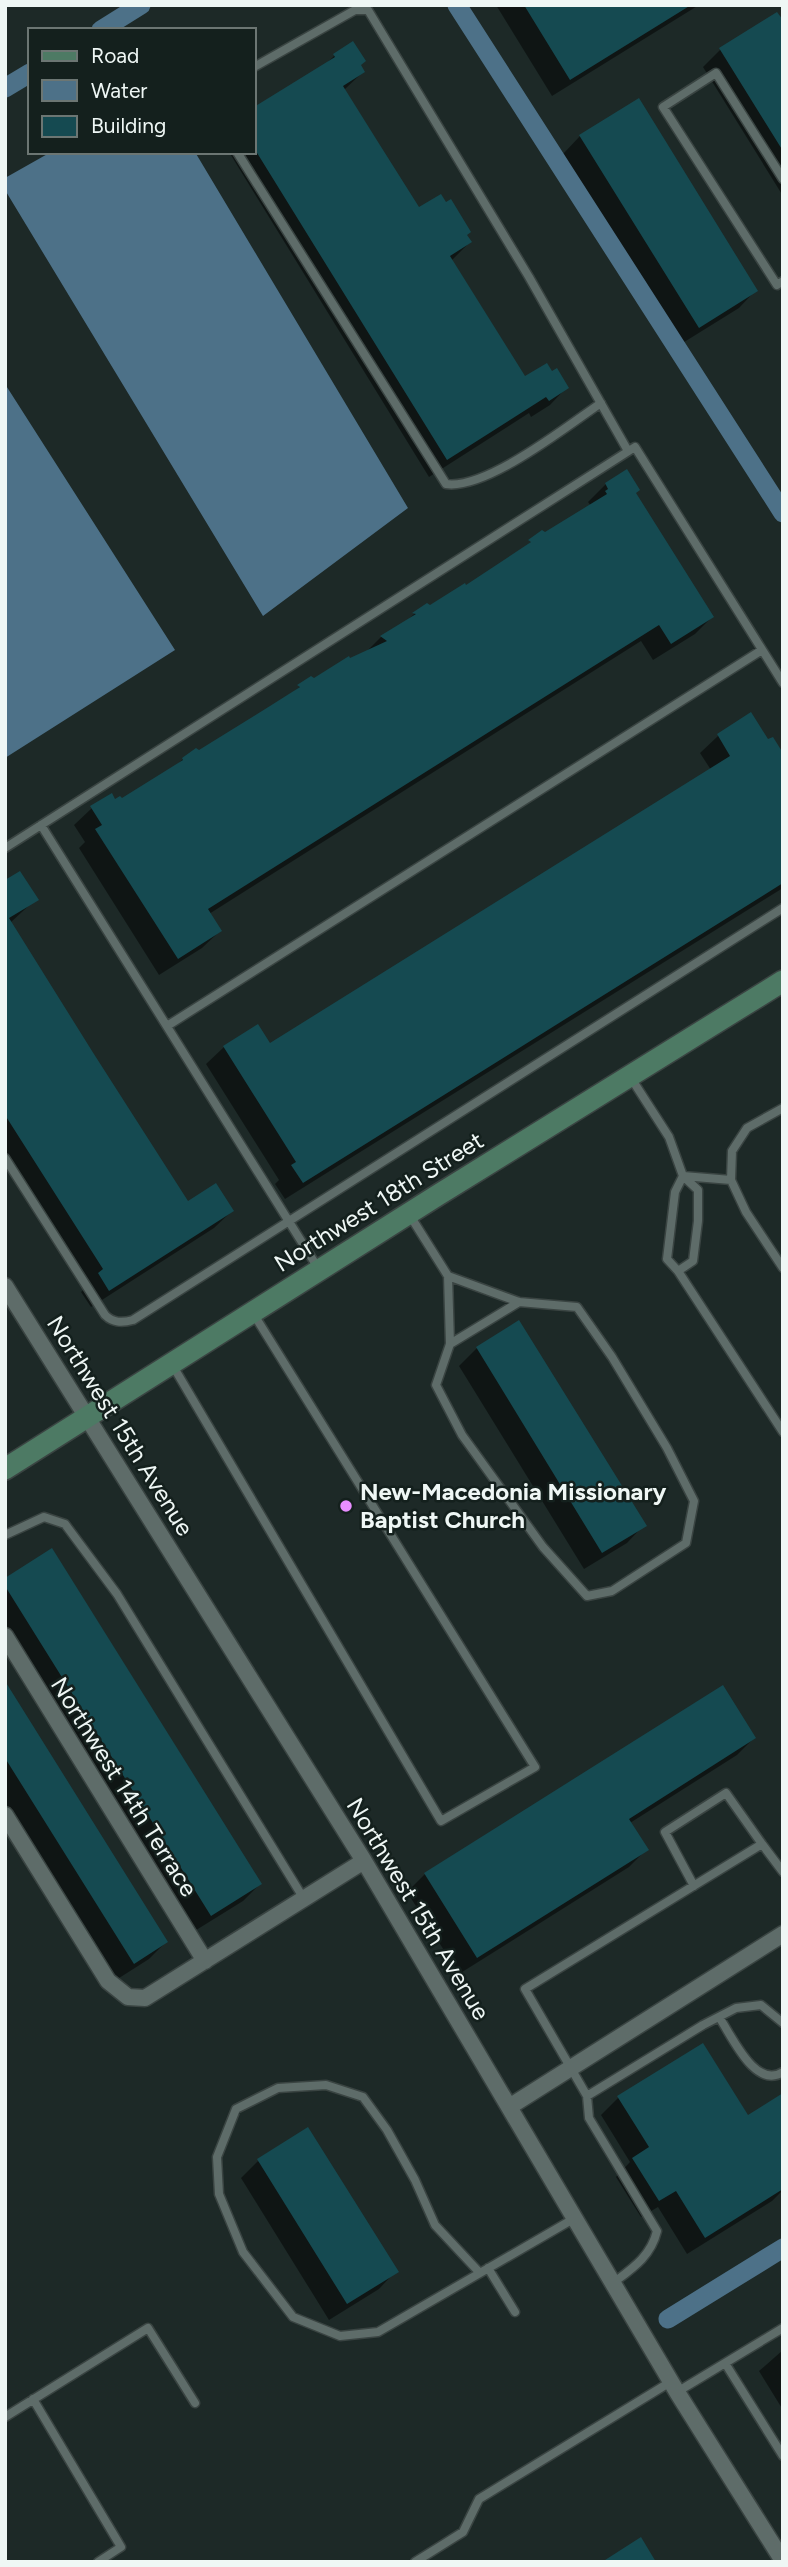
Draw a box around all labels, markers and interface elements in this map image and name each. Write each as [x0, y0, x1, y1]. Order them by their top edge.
legend [28, 28, 256, 154]
text: Road [91, 43, 139, 68]
text: Water [91, 78, 147, 103]
text: Building [91, 113, 166, 138]
street label: Northwest 18th Street [269, 1125, 489, 1278]
street label: Northwest 15th Avenue [41, 1310, 200, 1541]
place label: New-Macedonia Missionary Baptist Church [360, 1477, 667, 1534]
marker: New-Macedonia Missionary Baptist Church [338, 1498, 354, 1514]
street label: Northwest 14th Terrace [45, 1672, 204, 1902]
street label: Northwest 15th Avenue [341, 1792, 496, 2025]

